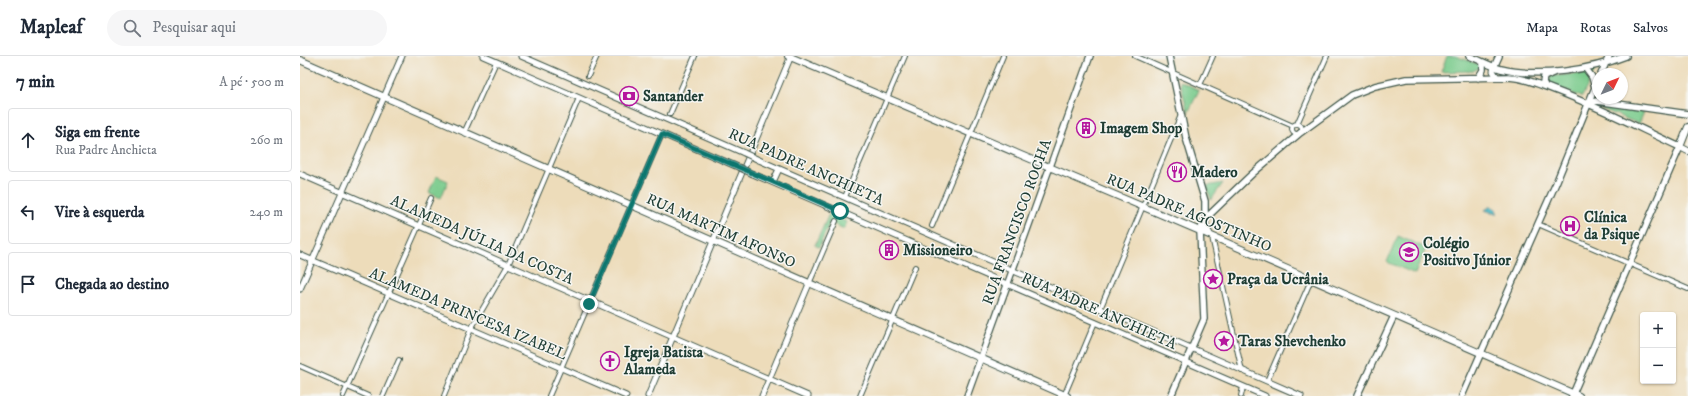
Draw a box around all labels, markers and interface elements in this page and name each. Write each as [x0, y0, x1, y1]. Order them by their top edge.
search box [107, 10, 387, 46]
text: Mapleaf [20, 16, 83, 39]
icon: search [121, 17, 143, 39]
text: Pesquisar aqui [153, 18, 236, 37]
text: Mapa [1526, 19, 1558, 37]
text: Rotas [1580, 19, 1611, 37]
text: Salvos [1633, 19, 1668, 37]
north arrow [1592, 68, 1628, 104]
text: 7 min [16, 71, 55, 93]
text: A pé · 500 m [219, 74, 284, 90]
bank icon: Santander [618, 85, 640, 107]
place label: Santander [643, 87, 704, 106]
building icon: Imagem Shop [1075, 117, 1097, 139]
place label: Imagem Shop [1100, 119, 1183, 138]
text: Siga em frente [55, 123, 140, 142]
street label: RUA PADRE ANCHIETA [725, 124, 887, 210]
icon: ahead [17, 129, 39, 151]
text: 260 m [250, 132, 283, 148]
street label: RUA FRANCISCO ROCHA [978, 136, 1056, 308]
text: Rua Padre Anchieta [55, 142, 157, 158]
restaurant icon: Madero [1166, 161, 1188, 183]
place label: Madero [1191, 163, 1238, 182]
street label: RUA PADRE AGOSTINHO [1103, 170, 1275, 256]
street label: ALAMEDA JÚLIA DA COSTA [388, 190, 577, 289]
street label: RUA MARTIM AFONSO [643, 190, 799, 272]
icon: left [17, 201, 39, 223]
route start [831, 202, 849, 220]
text: Vire à esquerda [55, 203, 144, 222]
text: 240 m [250, 204, 283, 220]
place label: Clínica da Psique [1584, 208, 1640, 245]
hospital icon: Clínica da Psique [1559, 215, 1581, 237]
place label: Colégio Positivo Júnior [1423, 234, 1511, 270]
building icon: Missioneiro [878, 239, 900, 261]
place label: Missioneiro [903, 241, 973, 260]
school or university icon: Colégio Positivo Júnior [1398, 241, 1420, 263]
street label: ALAMEDA PRINCESA IZABEL [366, 264, 570, 364]
street label: RUA PADRE ANCHIETA [1018, 268, 1180, 354]
place icon: Praça da Ucrânia [1202, 268, 1224, 290]
place label: Praça da Ucrânia [1227, 270, 1329, 289]
icon: arrive [17, 273, 39, 295]
text: Chegada ao destino [55, 275, 169, 294]
route end [580, 295, 598, 313]
map controls [1640, 312, 1676, 384]
button: + [1640, 312, 1676, 348]
place icon: Taras Shevchenko [1213, 330, 1235, 352]
place label: Taras Shevchenko [1237, 332, 1347, 351]
place label: Igreja Batista Alameda [623, 343, 704, 379]
button: − [1640, 348, 1676, 384]
church icon: Igreja Batista Alameda [599, 350, 621, 372]

